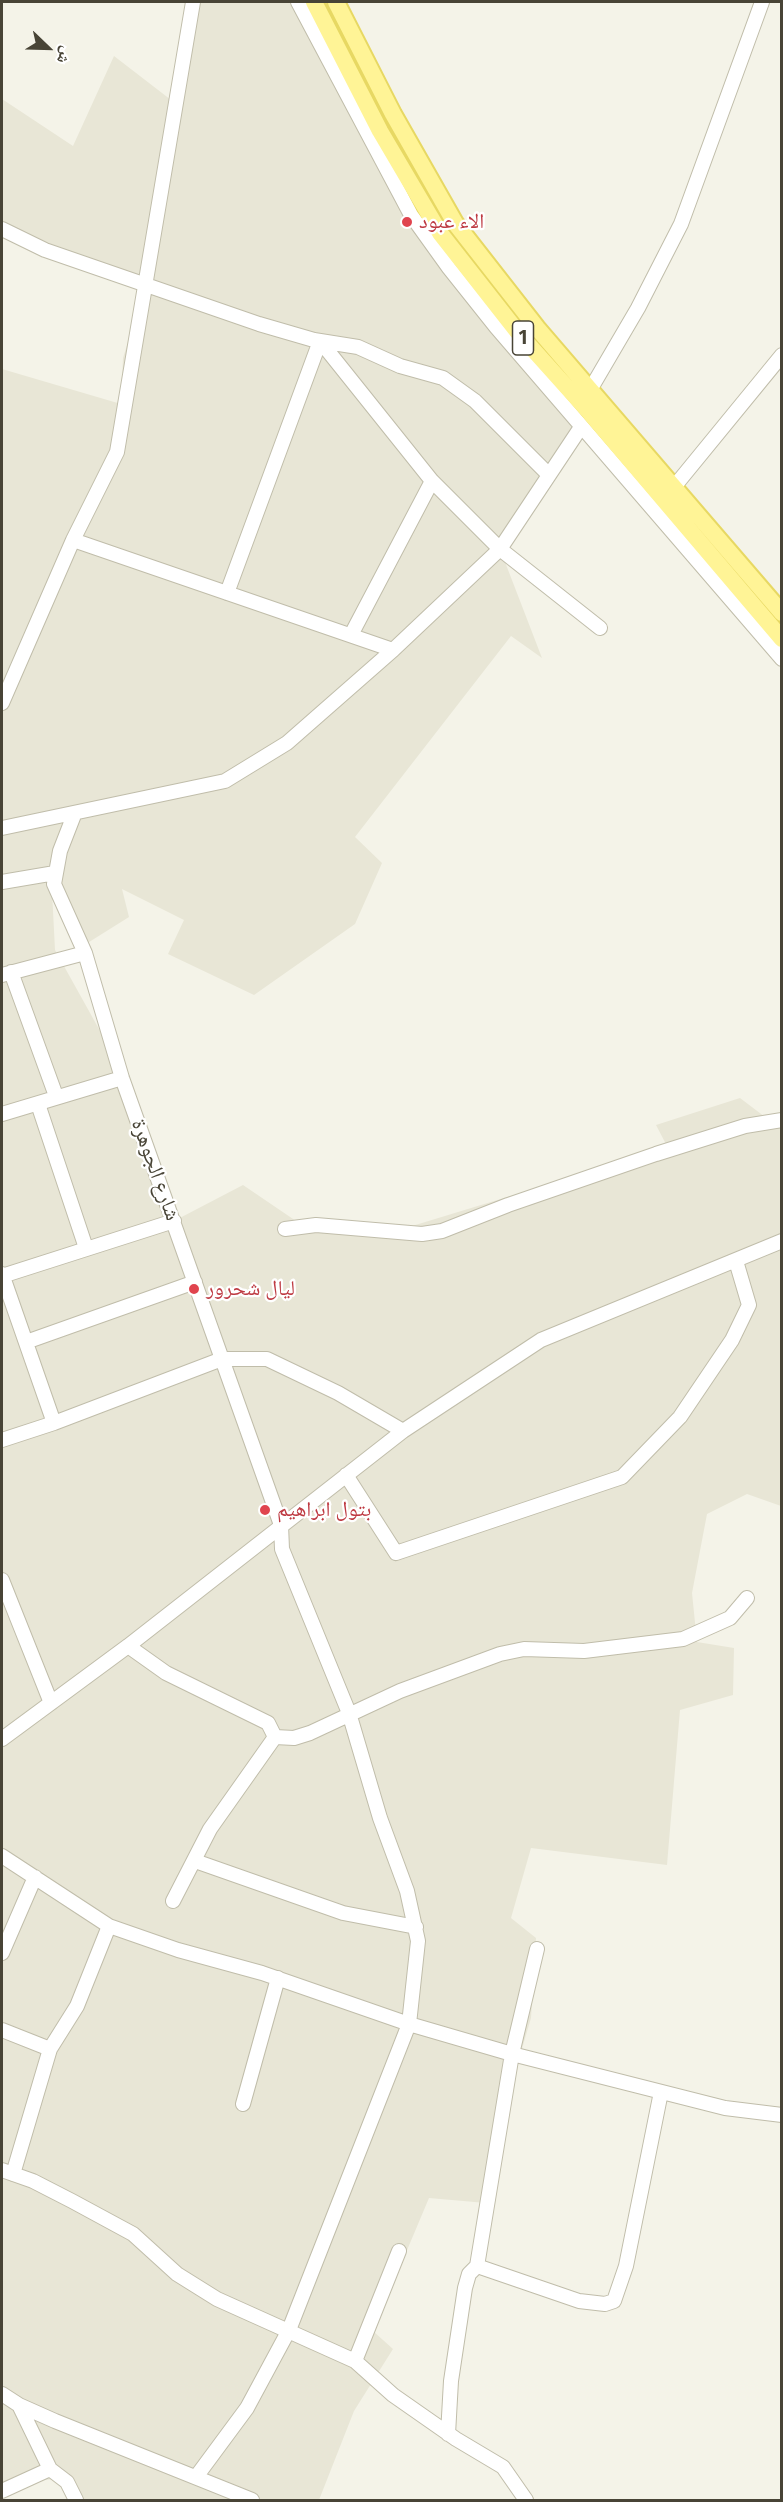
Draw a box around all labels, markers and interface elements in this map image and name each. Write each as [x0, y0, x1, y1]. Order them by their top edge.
north arrow [18, 18, 78, 78]
text: ش [53, 44, 77, 67]
place label: الاء عبود [419, 209, 484, 235]
marker: الاء عبود [400, 215, 414, 229]
road number: 1 [512, 321, 534, 355]
street label: شارع الجوهرة [125, 1116, 185, 1224]
place label: ليال شحرور [206, 1276, 295, 1302]
marker: ليال شحرور [187, 1282, 201, 1296]
place label: بتول ابراهيم [277, 1497, 371, 1523]
marker: بتول ابراهيم [258, 1503, 272, 1517]

